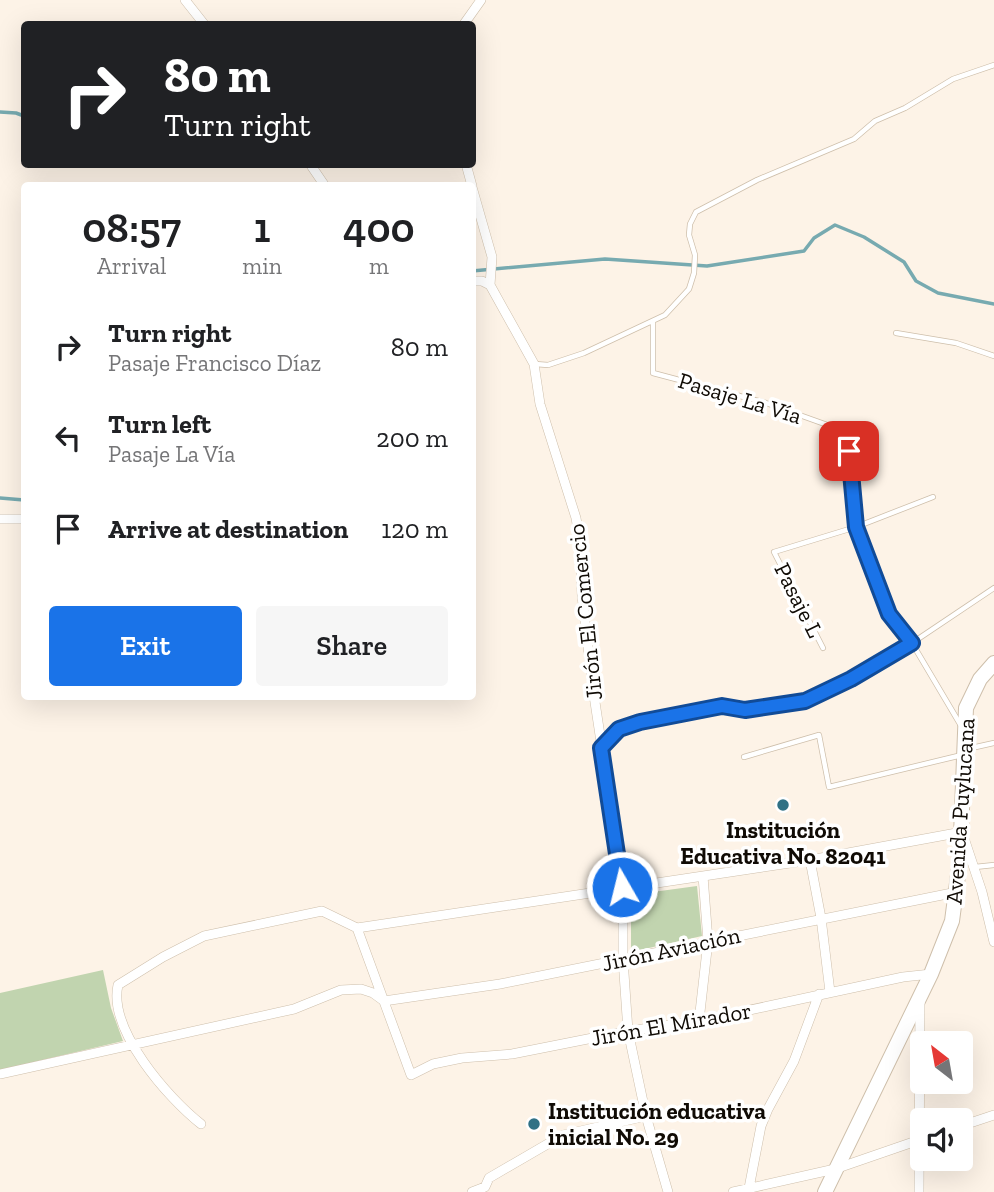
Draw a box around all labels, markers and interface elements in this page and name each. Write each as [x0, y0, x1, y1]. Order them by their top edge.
text: 80 m [164, 46, 271, 105]
icon: right [49, 49, 140, 140]
text: Turn right [164, 106, 311, 144]
text: 08:57 [82, 202, 181, 253]
text: 1 [254, 202, 270, 253]
text: 400 [343, 202, 415, 253]
text: Arrival [97, 252, 166, 280]
text: min [242, 252, 282, 280]
text: m [369, 252, 389, 280]
text: Turn right [108, 317, 231, 349]
icon: right [49, 328, 87, 366]
text: 80 m [391, 331, 448, 363]
text: Pasaje Francisco Díaz [108, 349, 321, 377]
street label: Pasaje La Vía [675, 366, 805, 430]
text: Turn left [108, 408, 211, 440]
icon: left [49, 419, 87, 457]
pin [819, 421, 879, 481]
text: 200 m [376, 422, 448, 454]
icon: arrive [830, 432, 868, 470]
text: Pasaje La Vía [108, 440, 235, 468]
icon: arrive [49, 510, 87, 548]
text: Arrive at destination [108, 513, 348, 545]
text: 120 m [381, 513, 448, 545]
street label: Jirón El Comercio [562, 522, 608, 702]
street label: Pasaje L [768, 558, 830, 642]
button: Exit [49, 606, 242, 686]
button: Share [256, 606, 448, 686]
street label: Avenida Puylucana [940, 717, 980, 905]
marker: Institución Educativa No. 82041 [775, 797, 791, 813]
place label: Institución Educativa No. 82041 [680, 816, 886, 870]
position arrow [585, 850, 659, 924]
street label: Jirón Aviación [599, 921, 743, 977]
street label: Jirón El Mirador [588, 996, 754, 1052]
north arrow [910, 1031, 973, 1094]
map controls [910, 1031, 973, 1171]
place label: Institución educativa inicial No. 29 [548, 1097, 766, 1151]
button: sound [910, 1108, 973, 1171]
marker: Institución educativa inicial No. 29 [526, 1116, 542, 1132]

